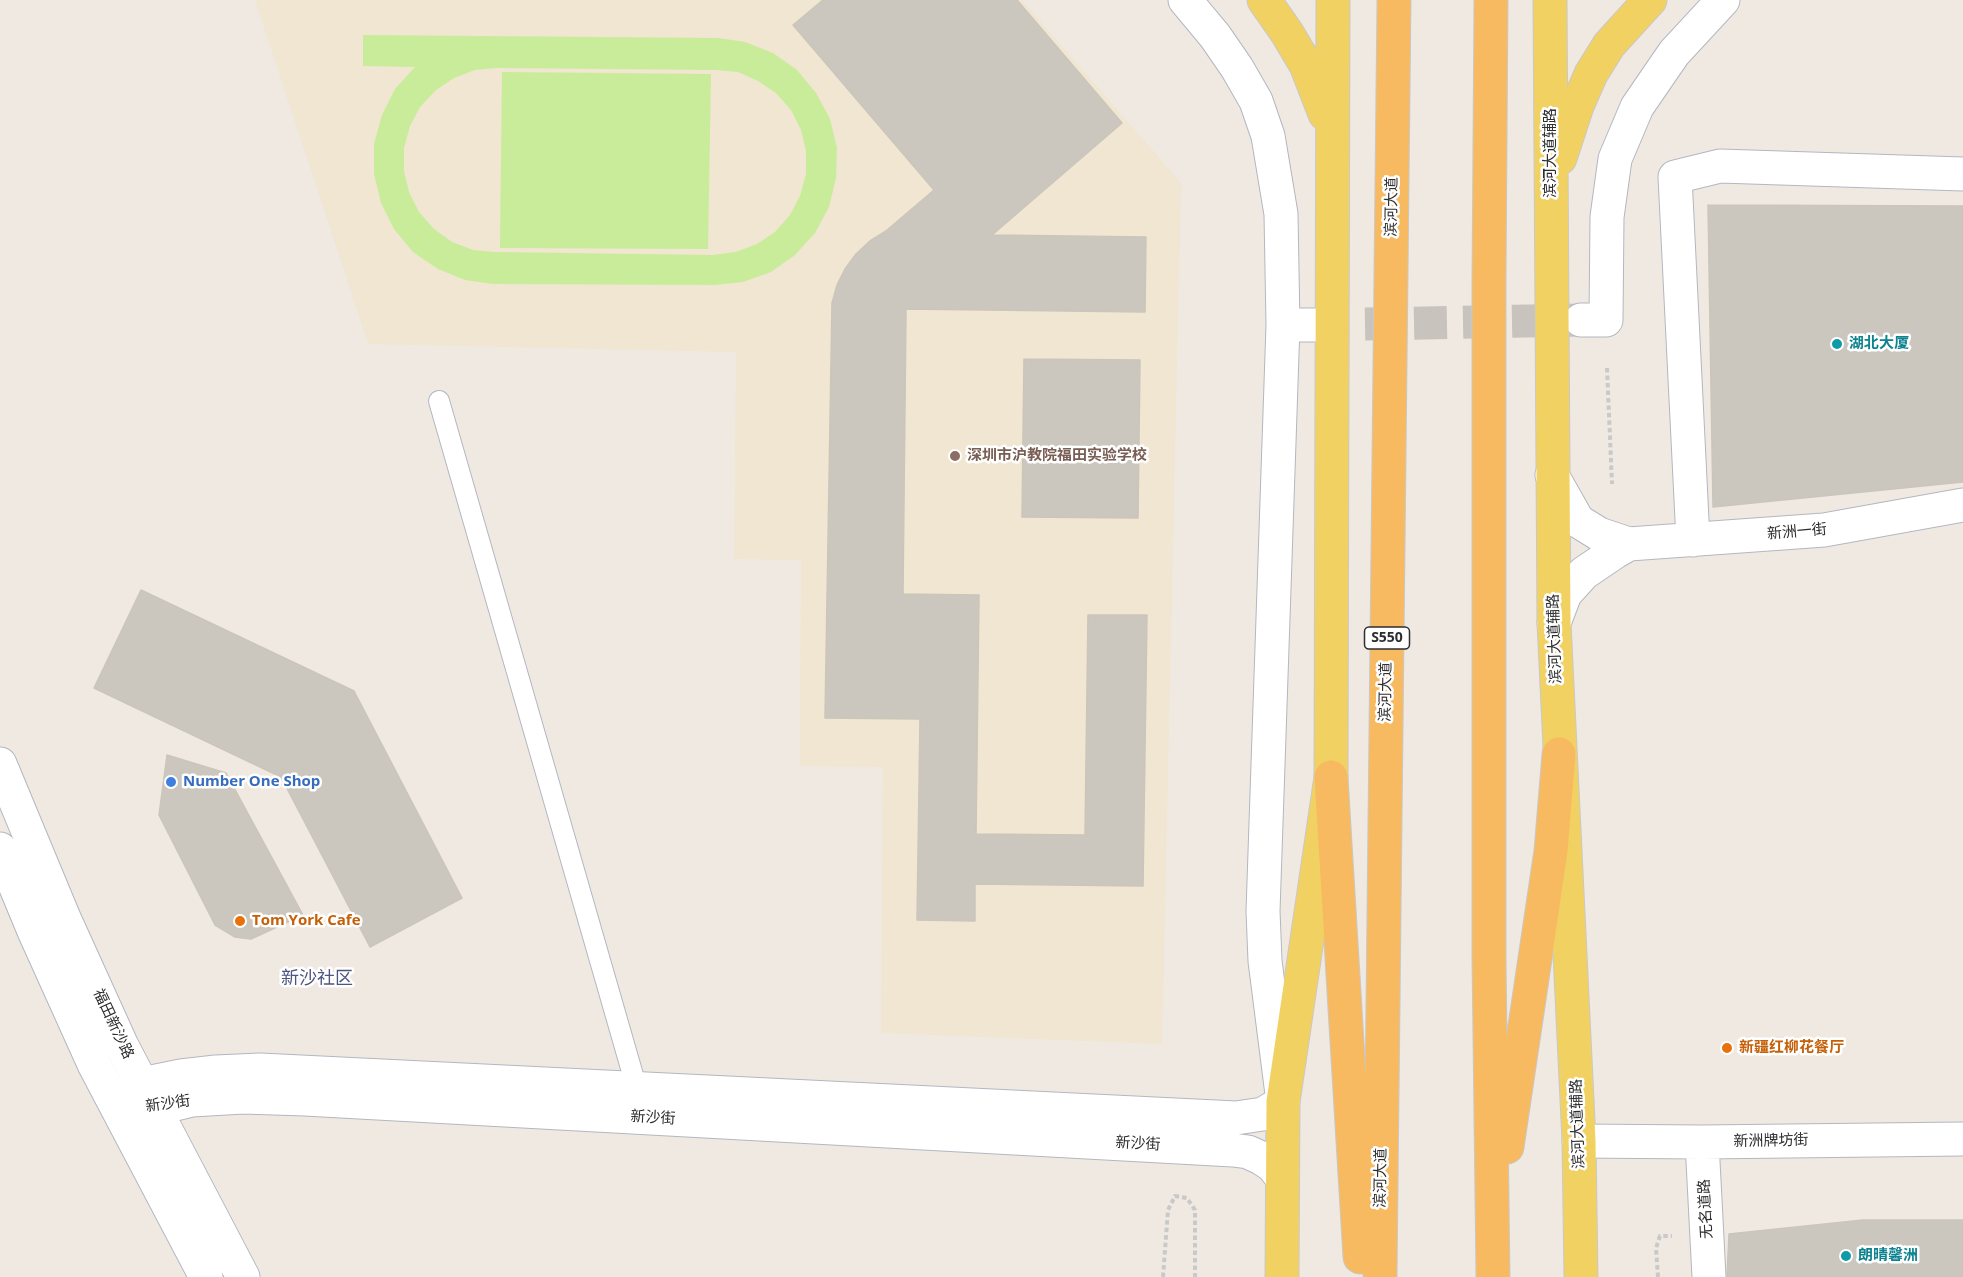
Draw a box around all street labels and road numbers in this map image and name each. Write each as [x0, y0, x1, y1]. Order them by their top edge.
street label: 滨河大道辅路 [1542, 108, 1560, 198]
street label: 滨河大道 [1382, 177, 1402, 237]
street label: 新洲一街 [1766, 520, 1828, 544]
street label: 滨河大道辅路 [1544, 594, 1566, 684]
road number: S550 [1364, 627, 1410, 649]
street label: 滨河大道 [1376, 662, 1396, 722]
street label: 福田新沙路 [89, 986, 137, 1062]
street label: 滨河大道辅路 [1567, 1079, 1589, 1169]
street label: 新沙街 [144, 1092, 192, 1116]
street label: 新沙街 [630, 1108, 676, 1128]
street label: 新洲牌坊街 [1733, 1131, 1809, 1151]
street label: 新沙街 [1115, 1134, 1161, 1154]
street label: 滨河大道 [1371, 1148, 1391, 1208]
street label: 无名道路 [1695, 1179, 1717, 1239]

